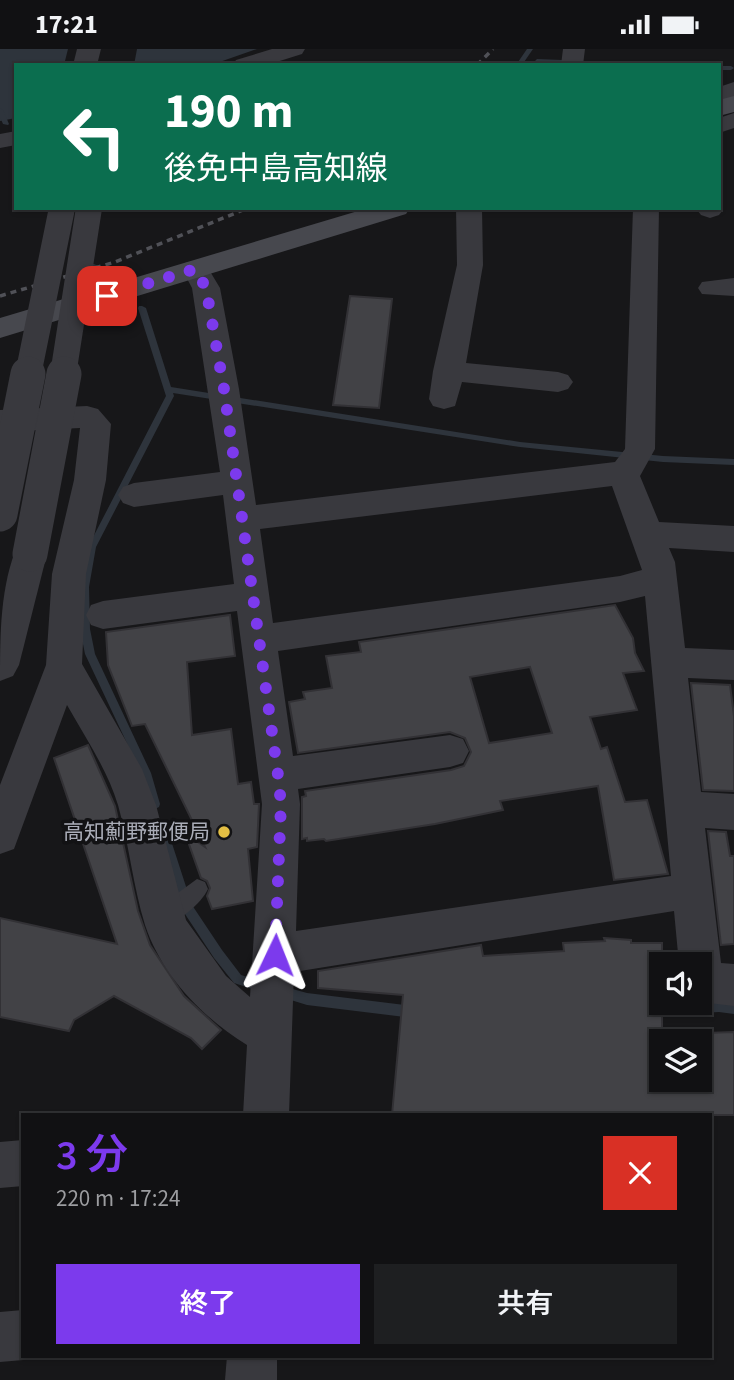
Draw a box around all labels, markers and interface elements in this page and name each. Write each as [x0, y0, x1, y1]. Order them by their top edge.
text: 17:21 [35, 6, 98, 43]
text: 190 m [164, 77, 293, 147]
icon: left [49, 91, 140, 182]
text: 後免中島高知線 [164, 146, 388, 192]
pin [77, 266, 137, 326]
icon: arrive [88, 277, 126, 315]
place label: 高知薊野郵便局 [63, 817, 210, 847]
marker: 高知薊野郵便局 [216, 824, 232, 840]
position arrow [238, 918, 312, 992]
map controls [649, 952, 712, 1092]
button: sound [649, 952, 712, 1015]
button: layers [649, 1029, 712, 1092]
text: 3 分 [56, 1126, 128, 1186]
button: close [603, 1136, 677, 1210]
text: 220 m · 17:24 [56, 1182, 180, 1215]
button: 終了 [56, 1264, 360, 1344]
button: 共有 [374, 1264, 677, 1344]

